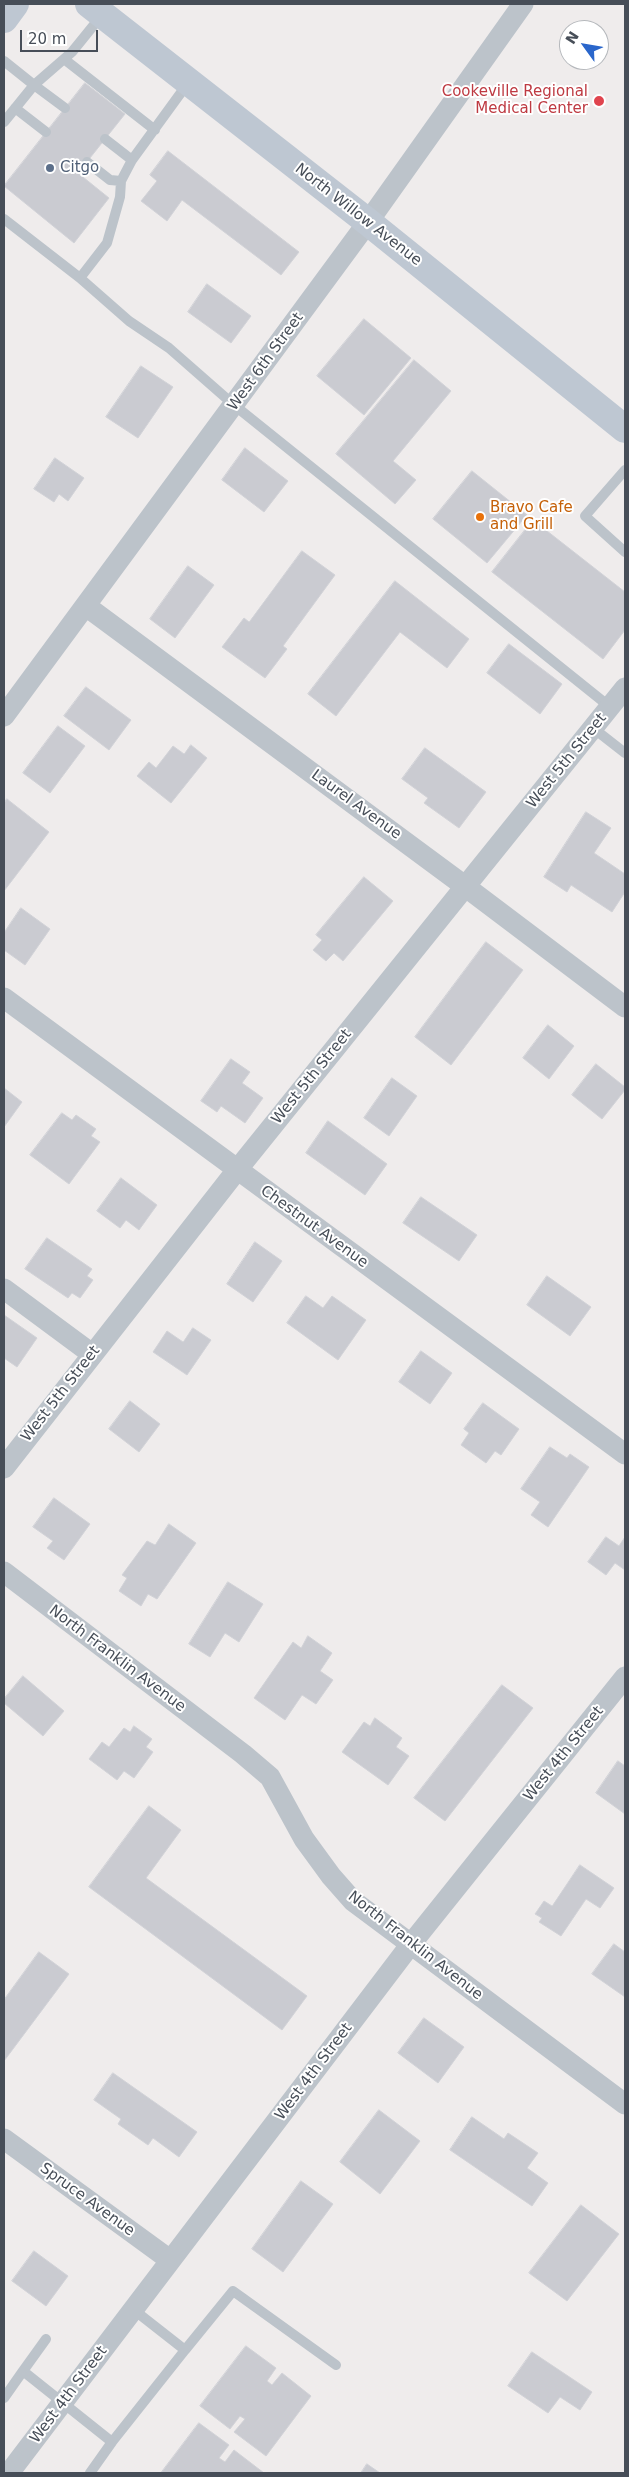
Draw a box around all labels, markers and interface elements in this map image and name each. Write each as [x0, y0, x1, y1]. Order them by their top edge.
scale bar [22, 20, 100, 52]
north arrow [559, 20, 609, 70]
text: N [562, 28, 582, 47]
text: 20 m [28, 30, 66, 48]
place label: Cookeville Regional Medical Center [442, 83, 588, 118]
marker: Cookeville Regional Medical Center [592, 94, 606, 108]
place label: Citgo [60, 159, 99, 177]
street label: North Willow Avenue [291, 160, 425, 270]
marker: Citgo [44, 162, 56, 174]
street label: West 6th Street [224, 309, 308, 415]
place label: Bravo Cafe and Grill [490, 499, 573, 534]
marker: Bravo Cafe and Grill [474, 511, 486, 523]
street label: West 5th Street [523, 710, 611, 812]
street label: Laurel Avenue [308, 766, 404, 844]
street label: West 5th Street [268, 1026, 356, 1128]
street label: Chestnut Avenue [257, 1182, 371, 1272]
street label: West 5th Street [18, 1342, 104, 1446]
street label: North Franklin Avenue [45, 1602, 189, 1716]
street label: West 4th Street [520, 1703, 608, 1805]
street label: North Franklin Avenue [344, 1888, 486, 2004]
street label: West 4th Street [272, 2020, 356, 2124]
street label: Spruce Avenue [36, 2160, 138, 2240]
street label: West 4th Street [27, 2343, 111, 2447]

